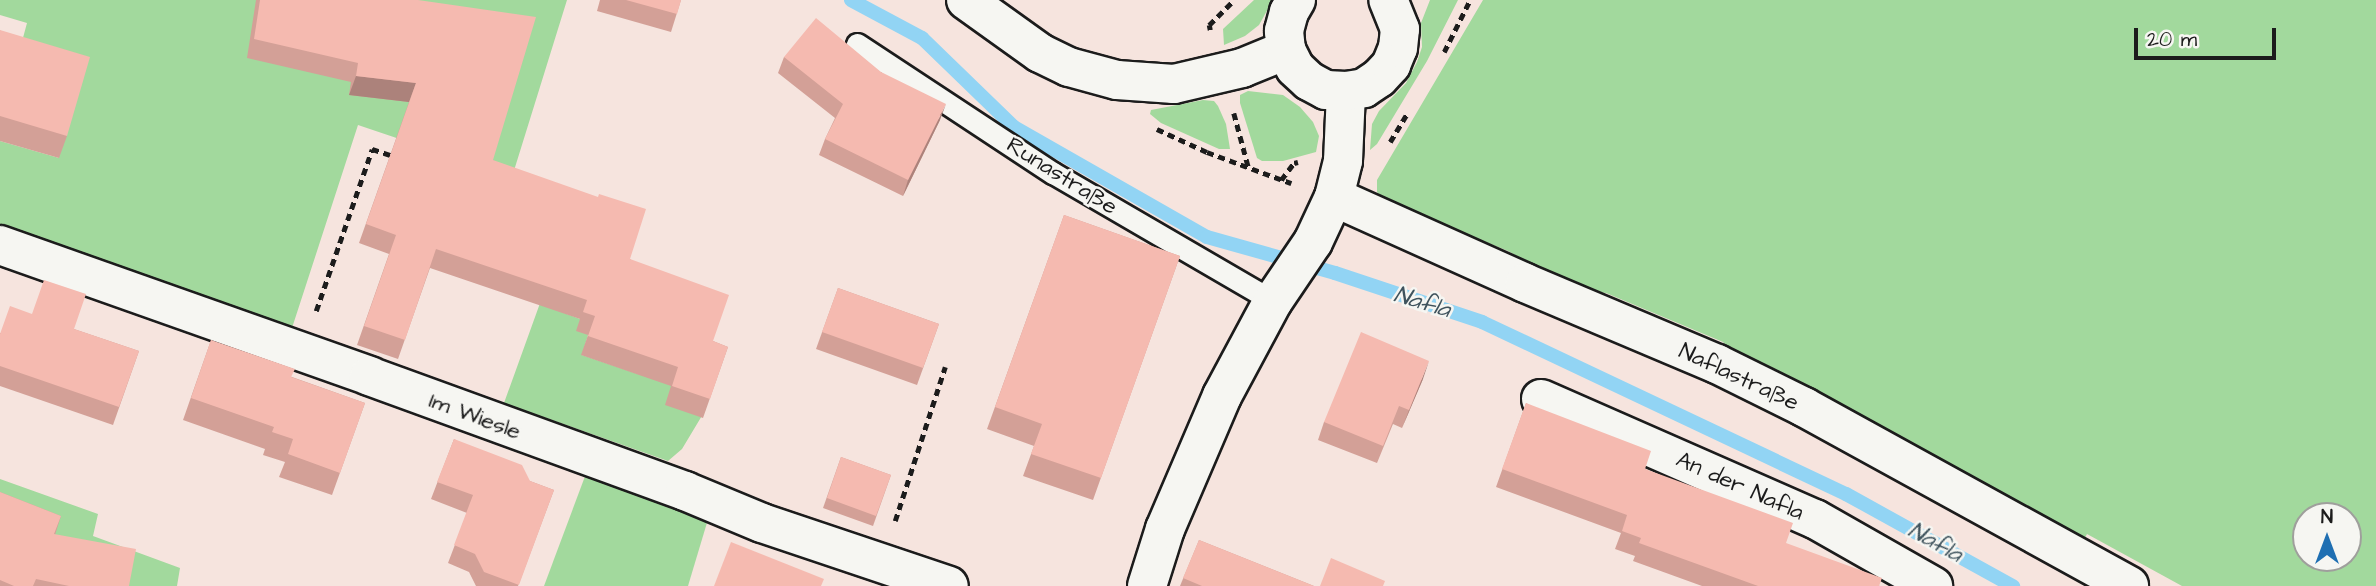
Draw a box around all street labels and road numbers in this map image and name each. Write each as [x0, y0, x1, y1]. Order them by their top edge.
street label: Runastraße [1002, 131, 1122, 221]
street label: Naflastraße [1675, 337, 1803, 417]
street label: Im Wiesle [425, 387, 525, 445]
street label: An der Nafla [1672, 446, 1808, 526]

